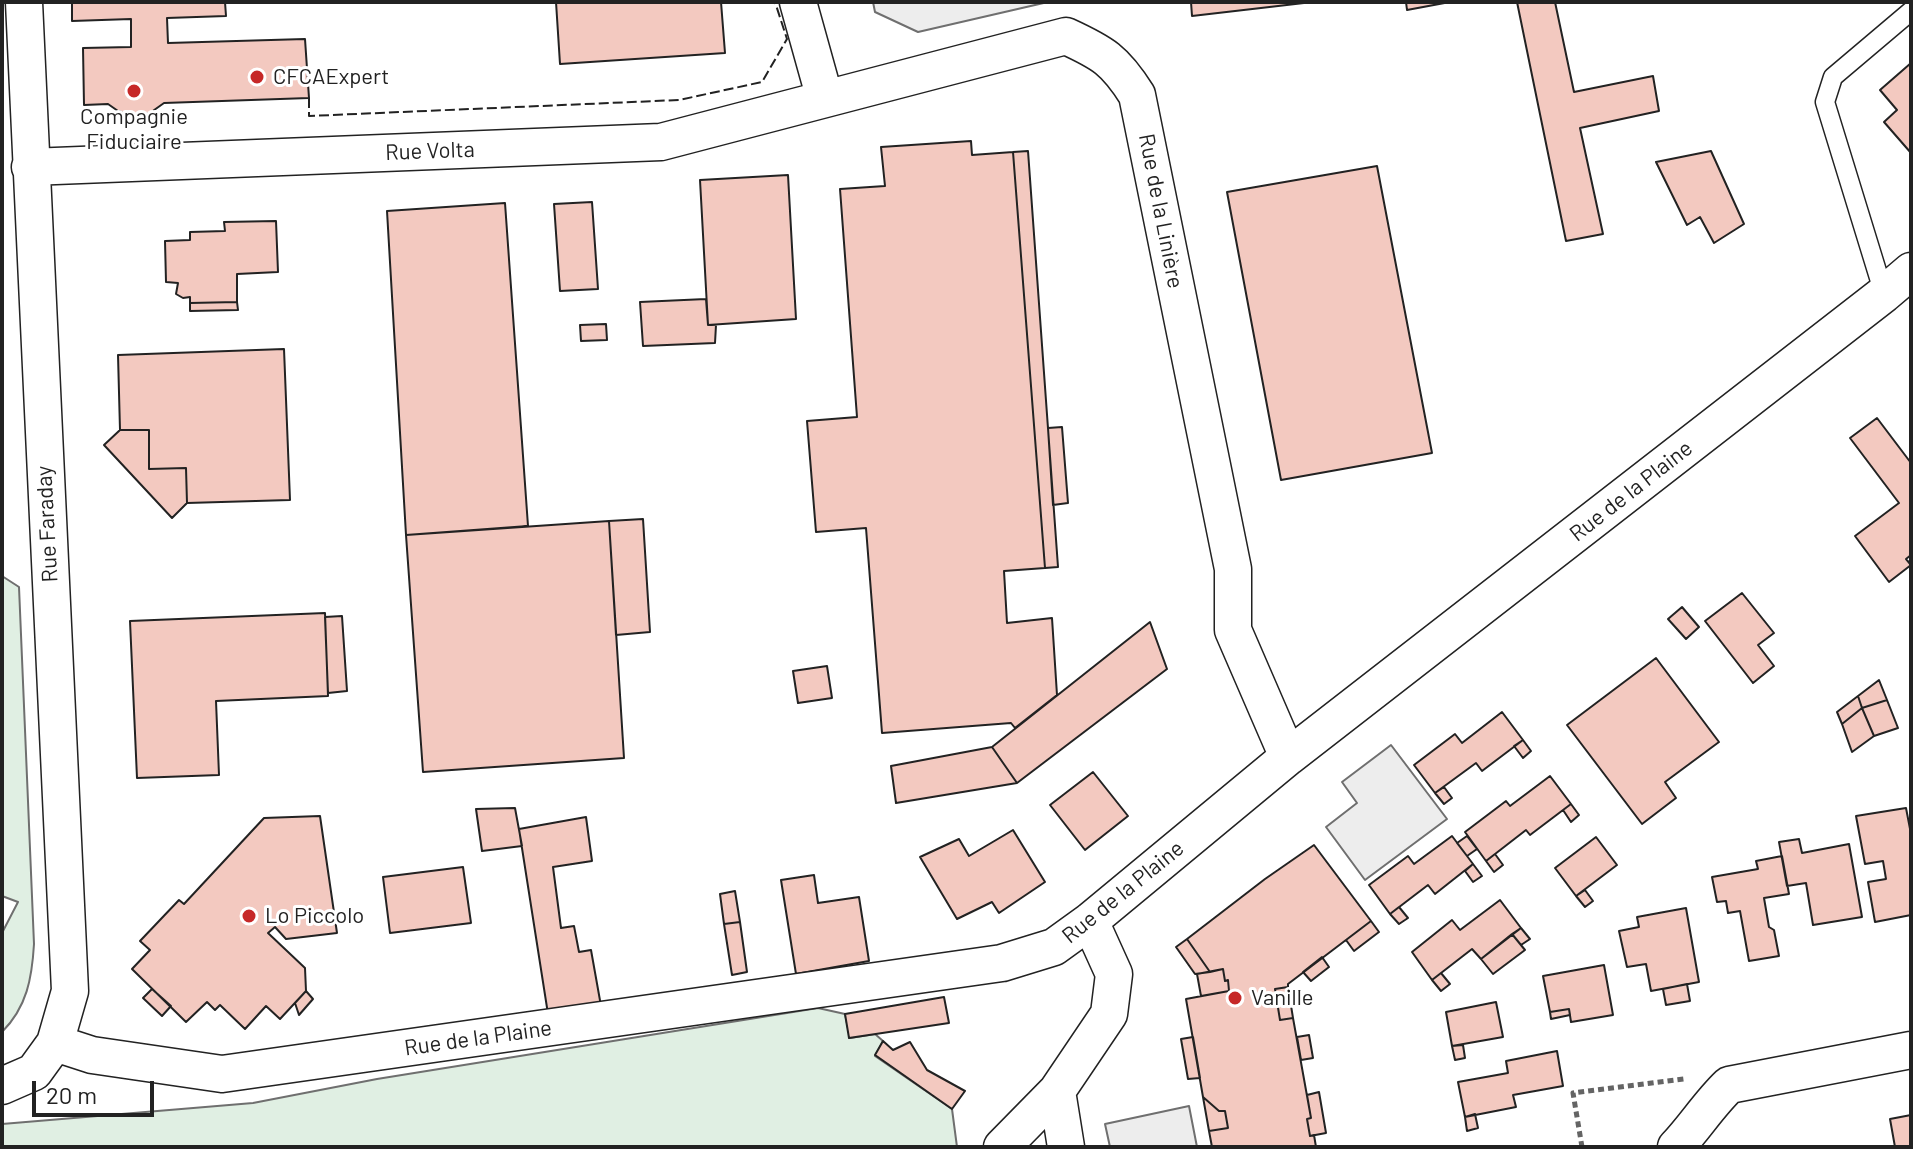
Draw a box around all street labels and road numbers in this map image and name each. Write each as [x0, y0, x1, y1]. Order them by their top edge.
street label: Rue de la Linière [1133, 131, 1189, 291]
street label: Rue Volta [385, 136, 475, 166]
street label: Rue de la Plaine [1564, 435, 1698, 547]
street label: Rue Faraday [31, 465, 63, 583]
street label: Rue de la Plaine [1057, 835, 1189, 949]
street label: Rue de la Plaine [403, 1015, 553, 1061]

